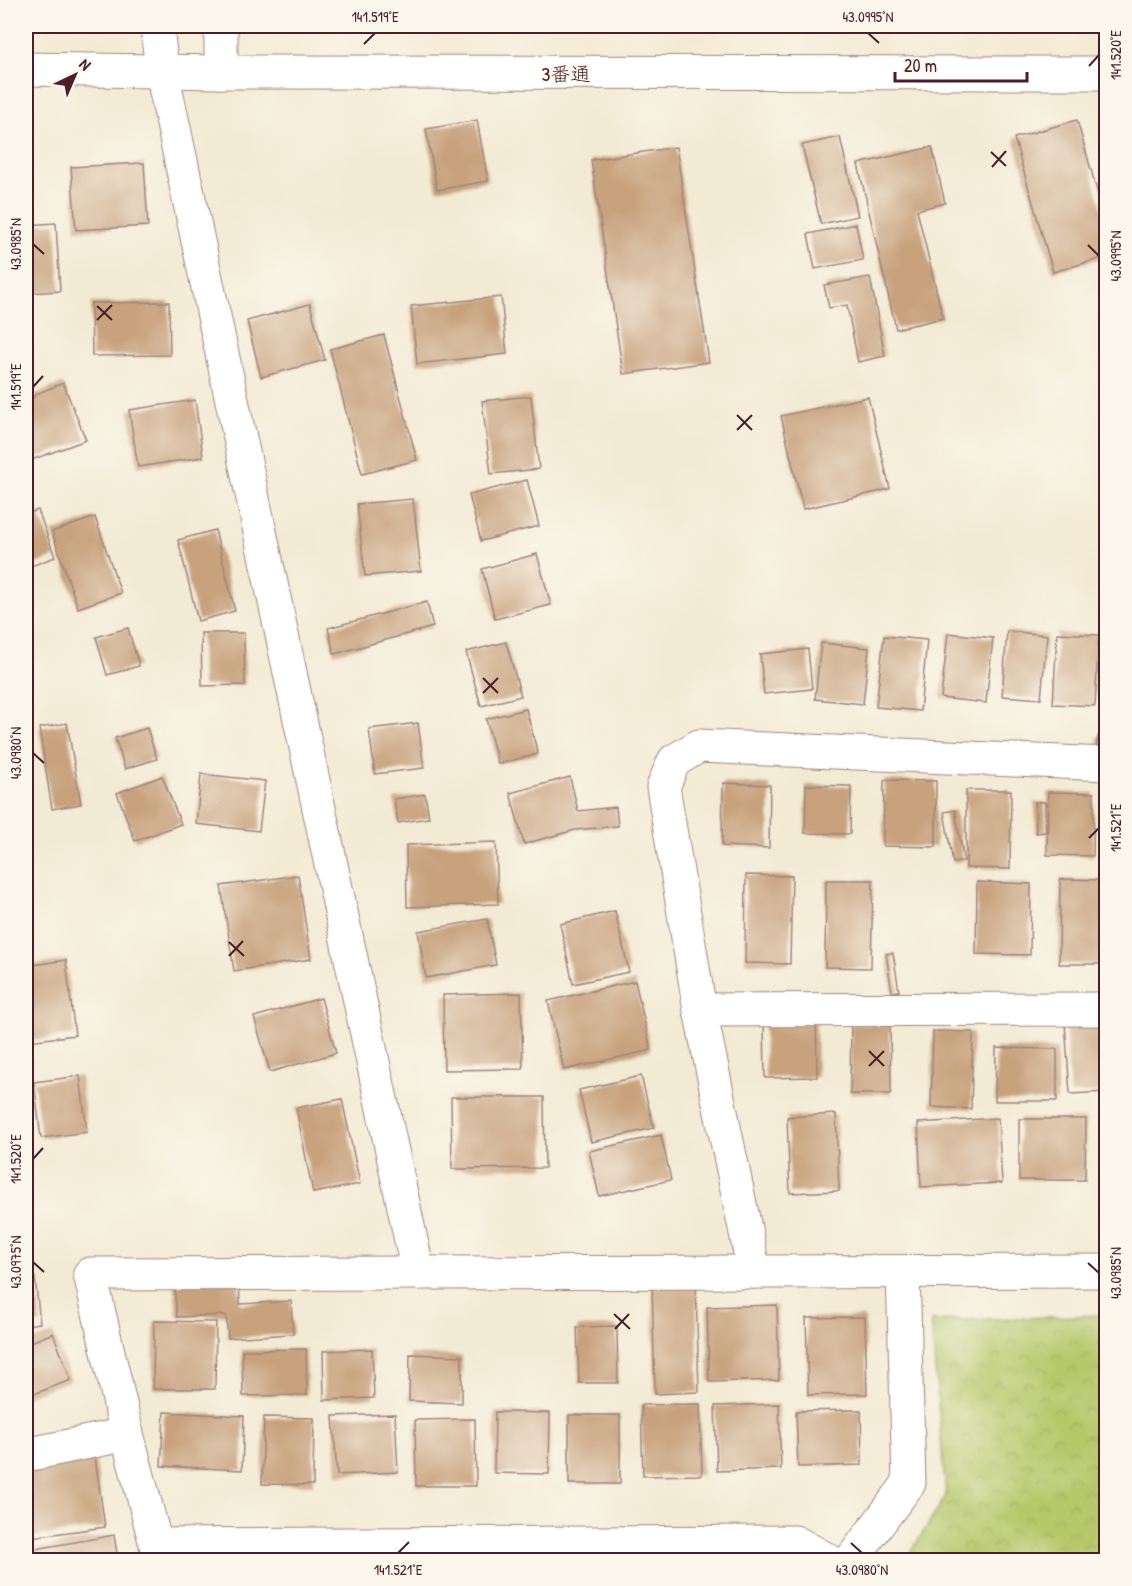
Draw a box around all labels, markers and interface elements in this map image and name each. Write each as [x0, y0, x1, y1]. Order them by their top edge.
text: 141.519°E [351, 6, 399, 27]
text: 43.0995°N [842, 6, 894, 27]
text: 141.520°E [1105, 30, 1126, 80]
north arrow [45, 45, 105, 105]
scale bar [895, 45, 1027, 83]
text: N [75, 53, 96, 75]
text: 20 m [904, 53, 937, 78]
street label: 3番通 [542, 60, 590, 87]
text: 43.0985°N [5, 218, 26, 270]
text: 43.0995°N [1105, 230, 1126, 282]
text: 141.519°E [5, 363, 26, 411]
text: 43.0980°N [5, 727, 26, 779]
text: 141.521°E [1105, 803, 1126, 852]
text: 141.520°E [5, 1134, 26, 1184]
text: 43.0975°N [5, 1235, 26, 1289]
text: 43.0985°N [1105, 1247, 1126, 1299]
text: 141.521°E [374, 1559, 423, 1580]
text: 43.0980°N [836, 1559, 888, 1580]

